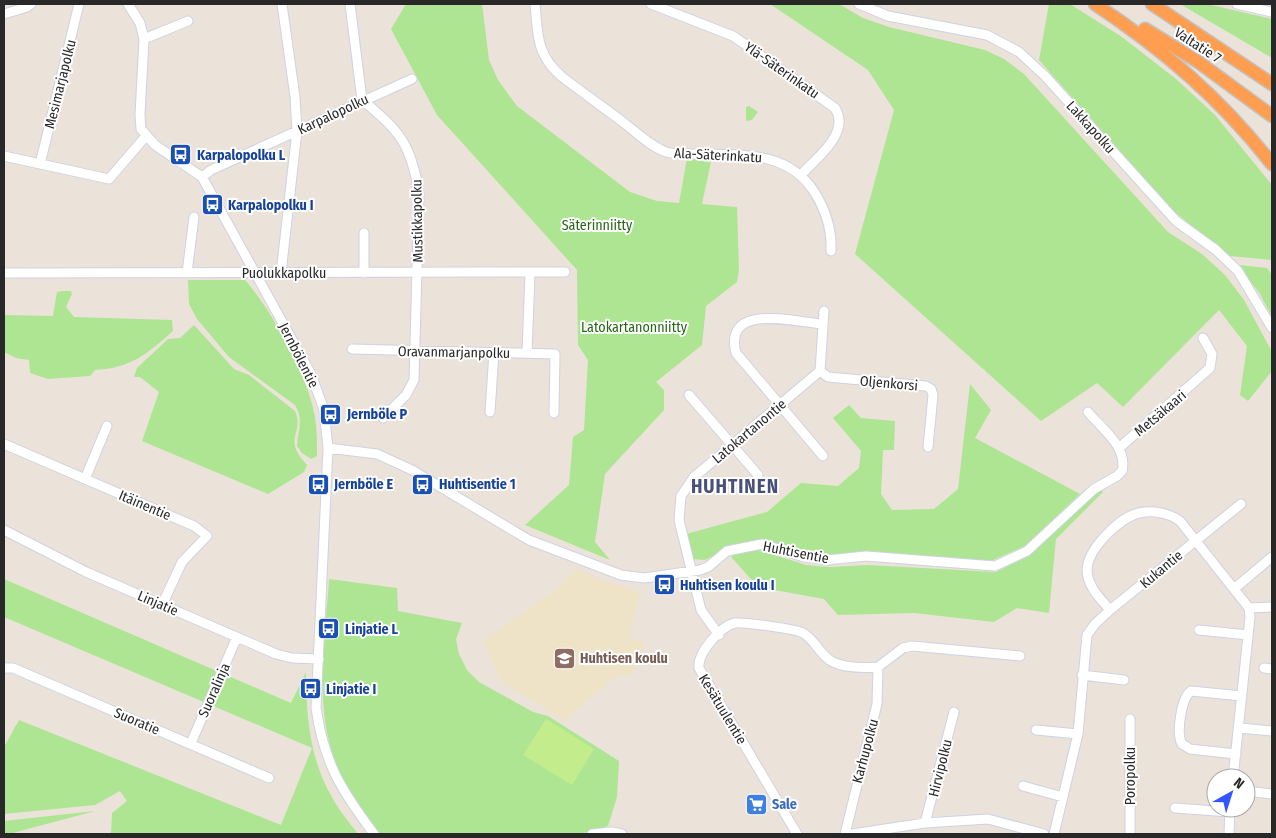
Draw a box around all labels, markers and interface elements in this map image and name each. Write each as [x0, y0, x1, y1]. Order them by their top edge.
street label: Valtatie 7 [1171, 24, 1225, 67]
street label: Mesimarjapolku [41, 38, 80, 131]
street label: Ylä-Säterinkatu [741, 38, 823, 103]
street label: Karpalopolku [295, 91, 371, 138]
street label: Lakkapolku [1063, 98, 1119, 157]
bus stop icon: Karpalopolku L [169, 143, 193, 167]
street label: Ala-Säterinkatu [673, 145, 762, 166]
place label: Karpalopolku L [197, 147, 286, 164]
street label: Mustikkapolku [408, 179, 427, 263]
bus stop icon: Karpalopolku I [200, 193, 224, 217]
place label: Karpalopolku I [228, 197, 314, 214]
park label: Säterinniitty [562, 217, 633, 234]
street label: Puolukkapolku [242, 265, 326, 282]
park label: Latokartanonniitty [581, 319, 688, 336]
street label: Jernbölentie [275, 320, 322, 391]
street label: Oravanmarjanpolku [398, 343, 510, 362]
street label: Oljenkorsi [859, 372, 919, 395]
street label: Metsäkaari [1131, 387, 1190, 440]
street label: Latokartanontie [709, 395, 790, 467]
bus stop icon: Jernböle P [319, 402, 343, 426]
place label: Jernböle P [346, 406, 407, 423]
bus stop icon: Jernböle E [306, 472, 330, 496]
bus stop icon: Huhtisentie 1 [411, 472, 435, 496]
district label: HUHTINEN [691, 475, 779, 498]
place label: Jernböle E [333, 476, 393, 493]
place label: Huhtisentie 1 [439, 476, 516, 493]
street label: Itäinentie [116, 487, 174, 524]
street label: Huhtisentie [762, 538, 830, 567]
street label: Kukantie [1137, 547, 1186, 592]
bus stop icon: Huhtisen koulu I [652, 573, 676, 597]
place label: Huhtisen koulu I [680, 577, 775, 594]
street label: Linjatie [135, 587, 181, 620]
bus stop icon: Linjatie L [317, 617, 341, 641]
place label: Linjatie L [345, 621, 399, 638]
school or university icon: Huhtisen koulu [552, 646, 576, 670]
place label: Huhtisen koulu [580, 650, 668, 667]
street label: Suoralinja [195, 660, 234, 720]
street label: Kesätuulentie [695, 671, 750, 748]
bus stop icon: Linjatie I [298, 677, 322, 701]
place label: Linjatie I [326, 681, 377, 698]
street label: Suoratie [111, 704, 162, 739]
street label: Karhupolku [849, 717, 882, 785]
street label: Hirvipolku [925, 737, 956, 799]
street label: Poropolku [1122, 747, 1139, 805]
north arrow [1206, 768, 1256, 818]
text: N [1230, 774, 1247, 793]
supermarket icon: Sale [744, 792, 768, 816]
place label: Sale [772, 796, 797, 813]

